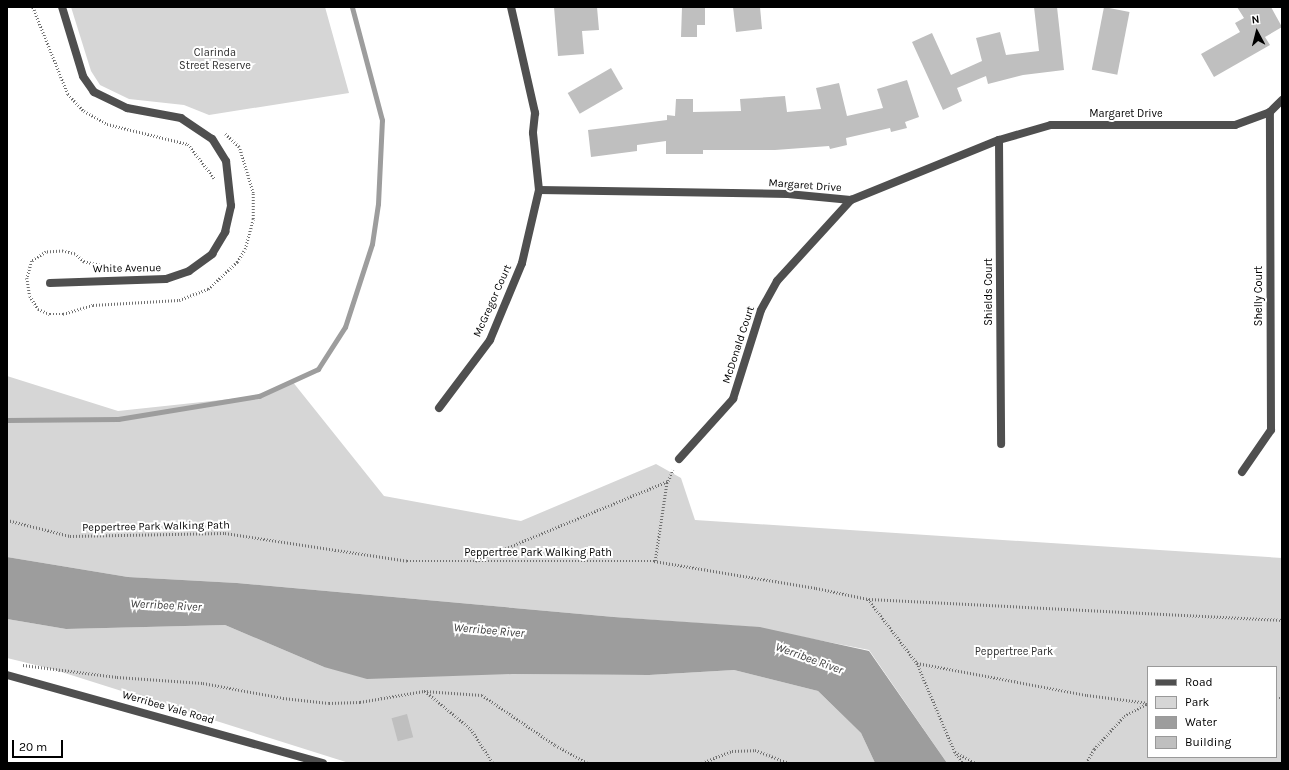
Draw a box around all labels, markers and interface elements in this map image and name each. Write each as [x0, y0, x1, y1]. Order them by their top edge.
north arrow [1237, 12, 1277, 52]
text: N [1251, 13, 1260, 27]
park label: Clarinda Street Reserve [179, 47, 251, 73]
street label: Margaret Drive [1089, 107, 1163, 121]
street label: Margaret Drive [768, 177, 842, 195]
street label: Shields Court [982, 258, 996, 326]
street label: White Avenue [93, 262, 161, 276]
street label: McGregor Court [471, 263, 515, 339]
street label: Shelly Court [1252, 266, 1266, 326]
street label: McDonald Court [720, 305, 758, 385]
street label: Peppertree Park Walking Path [82, 519, 230, 535]
street label: Peppertree Park Walking Path [464, 546, 612, 560]
water label: Werribee River [130, 597, 202, 615]
water label: Werribee River [453, 621, 525, 641]
water label: Werribee River [773, 640, 845, 678]
park label: Peppertree Park [975, 645, 1053, 659]
legend [1147, 666, 1277, 758]
text: Road [1185, 675, 1213, 689]
street label: Werribee Vale Road [120, 689, 216, 727]
text: Park [1185, 695, 1209, 709]
text: Water [1185, 715, 1217, 729]
scale bar [14, 732, 65, 758]
text: Building [1185, 735, 1231, 749]
text: 20 m [19, 740, 47, 754]

